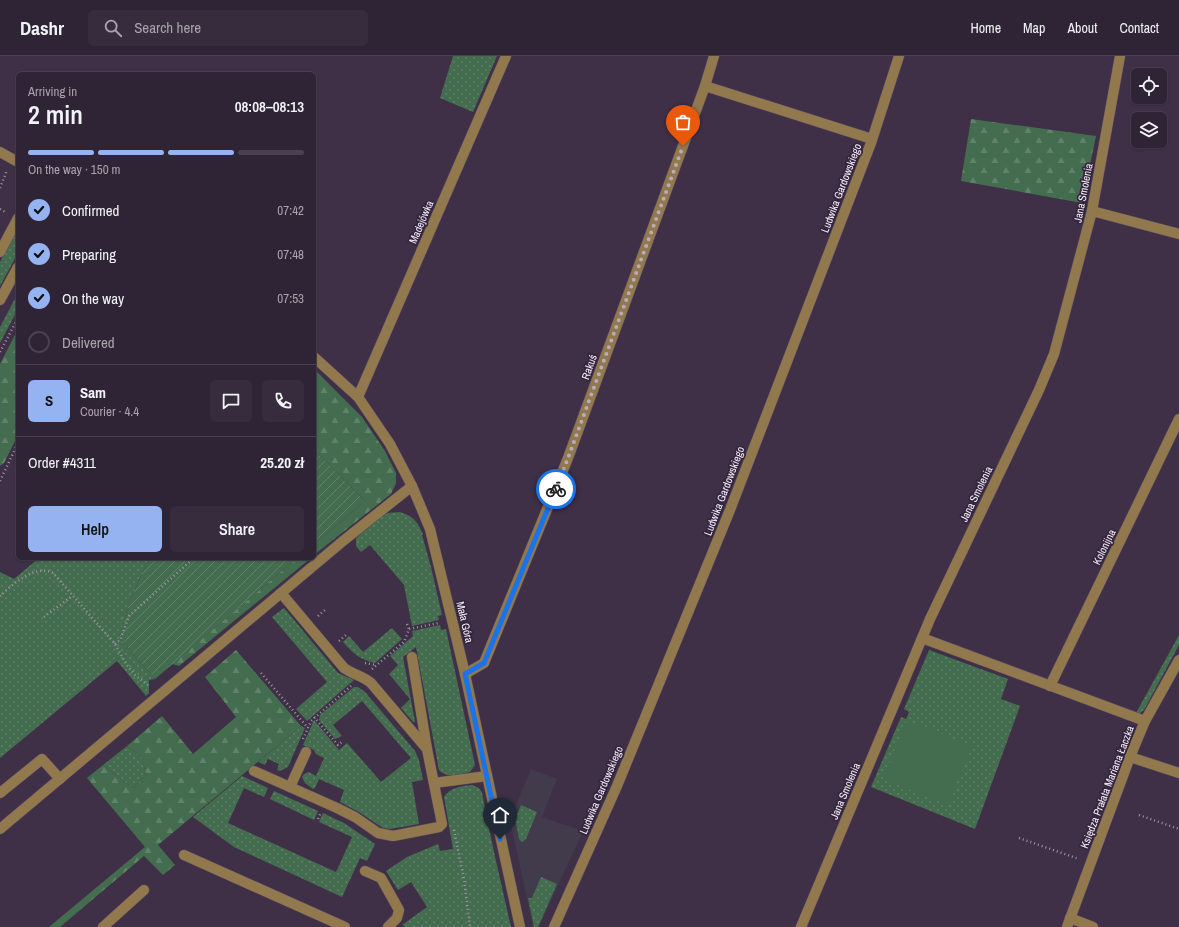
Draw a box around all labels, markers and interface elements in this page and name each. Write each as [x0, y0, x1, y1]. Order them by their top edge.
search box [88, 10, 368, 46]
text: Dashr [20, 15, 64, 41]
icon: search [102, 17, 124, 39]
text: Search here [134, 17, 201, 38]
text: Home [970, 19, 1001, 37]
text: Map [1023, 19, 1045, 37]
text: About [1067, 19, 1097, 37]
text: Contact [1119, 19, 1159, 37]
map controls [1131, 68, 1167, 148]
button: locate [1131, 68, 1167, 104]
text: Arriving in [28, 83, 77, 100]
text: 08:08–08:13 [235, 96, 304, 117]
text: 2 min [28, 97, 83, 132]
pin [666, 105, 700, 146]
icon: bag [672, 111, 694, 133]
button: layers [1131, 112, 1167, 148]
street label: Ludwika Gardowskiego [818, 141, 864, 235]
text: On the way · 150 m [28, 161, 120, 178]
street label: Jana Smolenia [1070, 162, 1096, 224]
street label: Madejówka [406, 198, 436, 246]
icon: check [28, 199, 50, 221]
text: Confirmed [62, 200, 119, 221]
text: 07:42 [277, 202, 304, 219]
icon: check [28, 243, 50, 265]
text: Preparing [62, 244, 116, 265]
text: 07:48 [277, 246, 304, 263]
icon: check [28, 287, 50, 309]
text: On the way [62, 288, 124, 309]
text: 07:53 [277, 290, 304, 307]
text: Delivered [62, 332, 115, 353]
street label: Rakuś [578, 352, 600, 381]
button: chat [210, 380, 252, 422]
button: phone [262, 380, 304, 422]
text: Sam [80, 382, 106, 403]
text: S [45, 390, 53, 411]
text: Courier · 4.4 [80, 403, 139, 420]
street label: Ludwika Gardowskiego [701, 444, 747, 538]
text: Order #4311 [28, 452, 96, 473]
text: 25.20 zł [260, 452, 304, 473]
street label: Jana Smolenia [957, 464, 995, 524]
courier [536, 469, 576, 509]
icon: bike [545, 478, 567, 500]
button: Help [28, 506, 162, 552]
button: Share [170, 506, 304, 552]
street label: Kolonijna [1089, 527, 1119, 567]
street label: Mała Góra [453, 600, 477, 644]
street label: Księdza Prałata Mariana Łaczka [1077, 724, 1137, 850]
street label: Ludwika Gardowskiego [576, 744, 626, 836]
street label: Jana Smolenia [827, 761, 863, 821]
pin [483, 798, 517, 839]
icon: home [489, 804, 511, 826]

